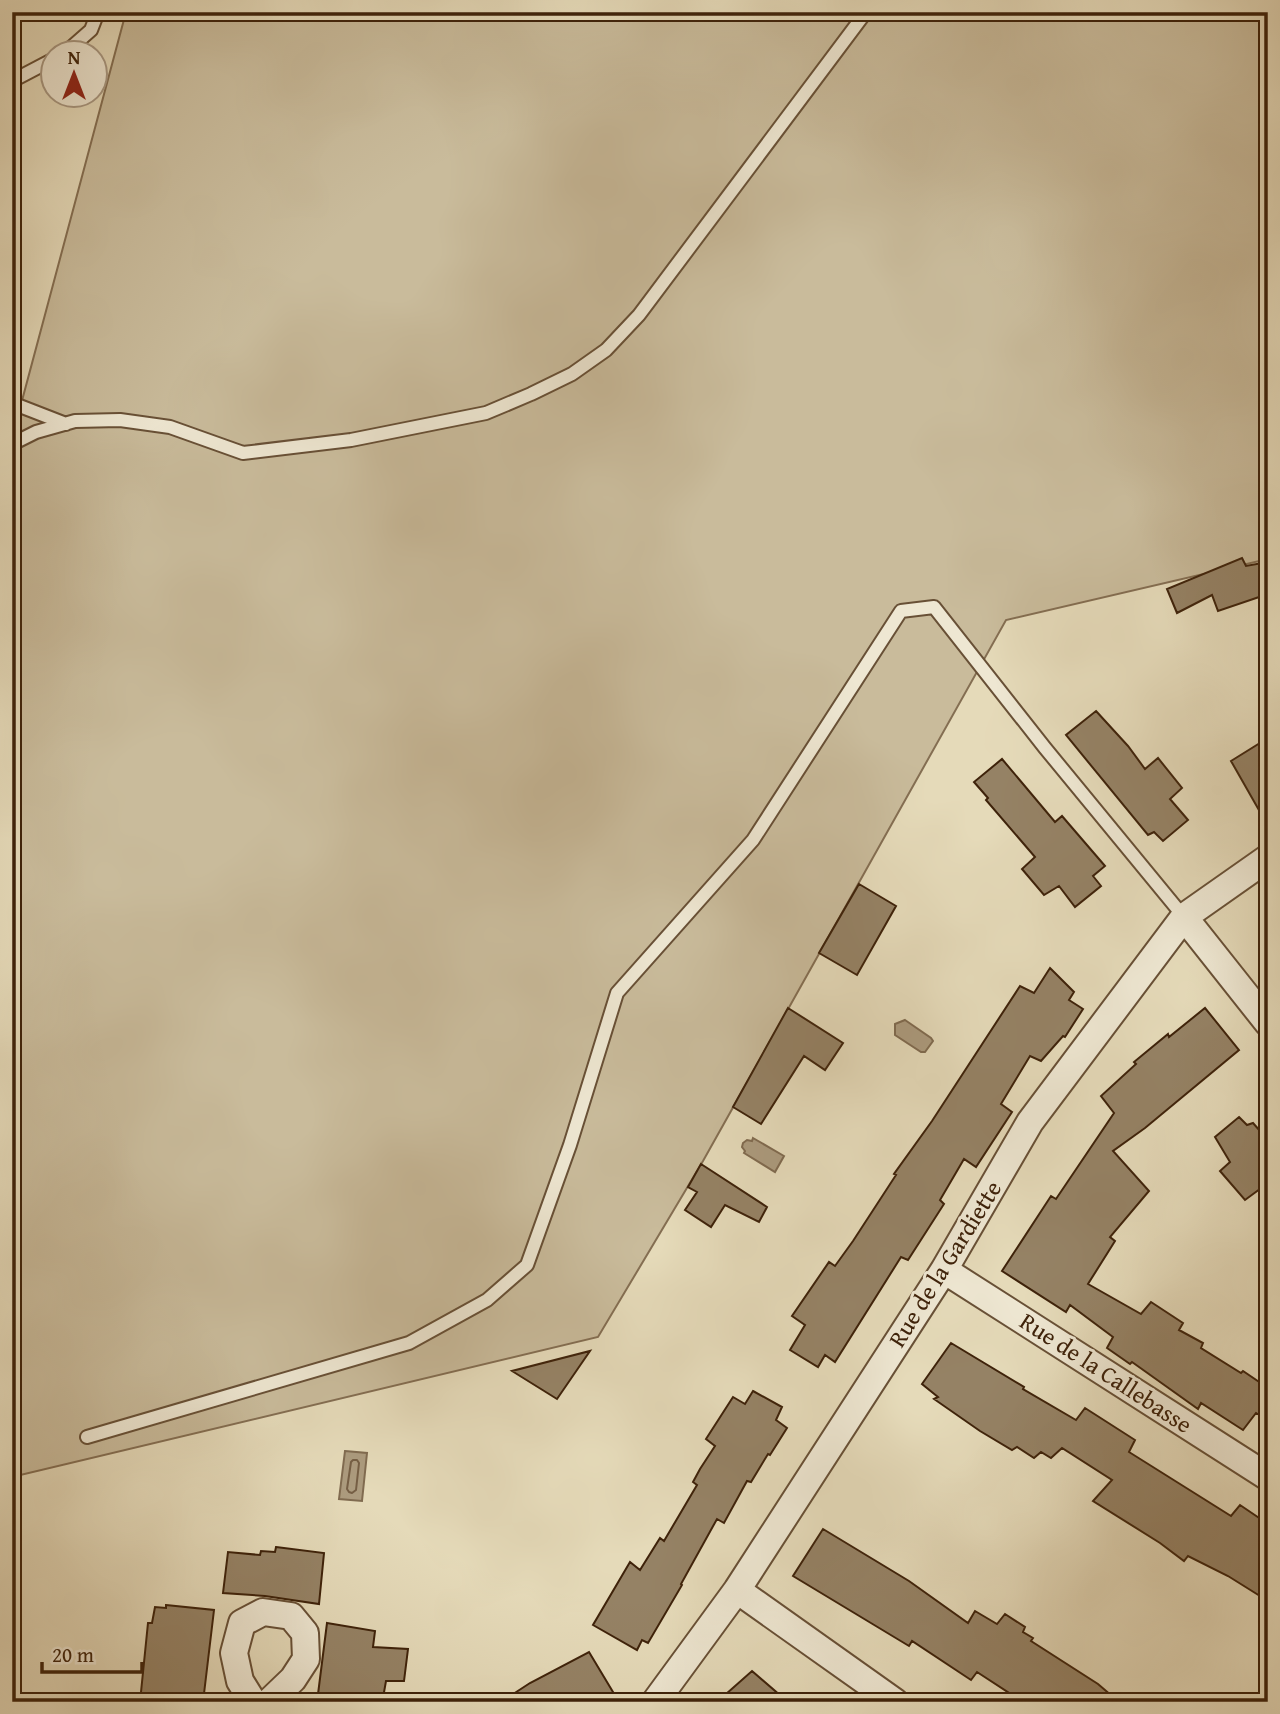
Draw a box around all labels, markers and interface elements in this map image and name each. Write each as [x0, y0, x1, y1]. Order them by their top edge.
north arrow [38, 38, 108, 108]
text: N [68, 43, 81, 71]
street label: Rue de la Gardiette [879, 1174, 1010, 1354]
street label: Rue de la Callebasse [1013, 1304, 1199, 1442]
scale bar [42, 1630, 142, 1674]
text: 20 m [52, 1639, 94, 1670]

